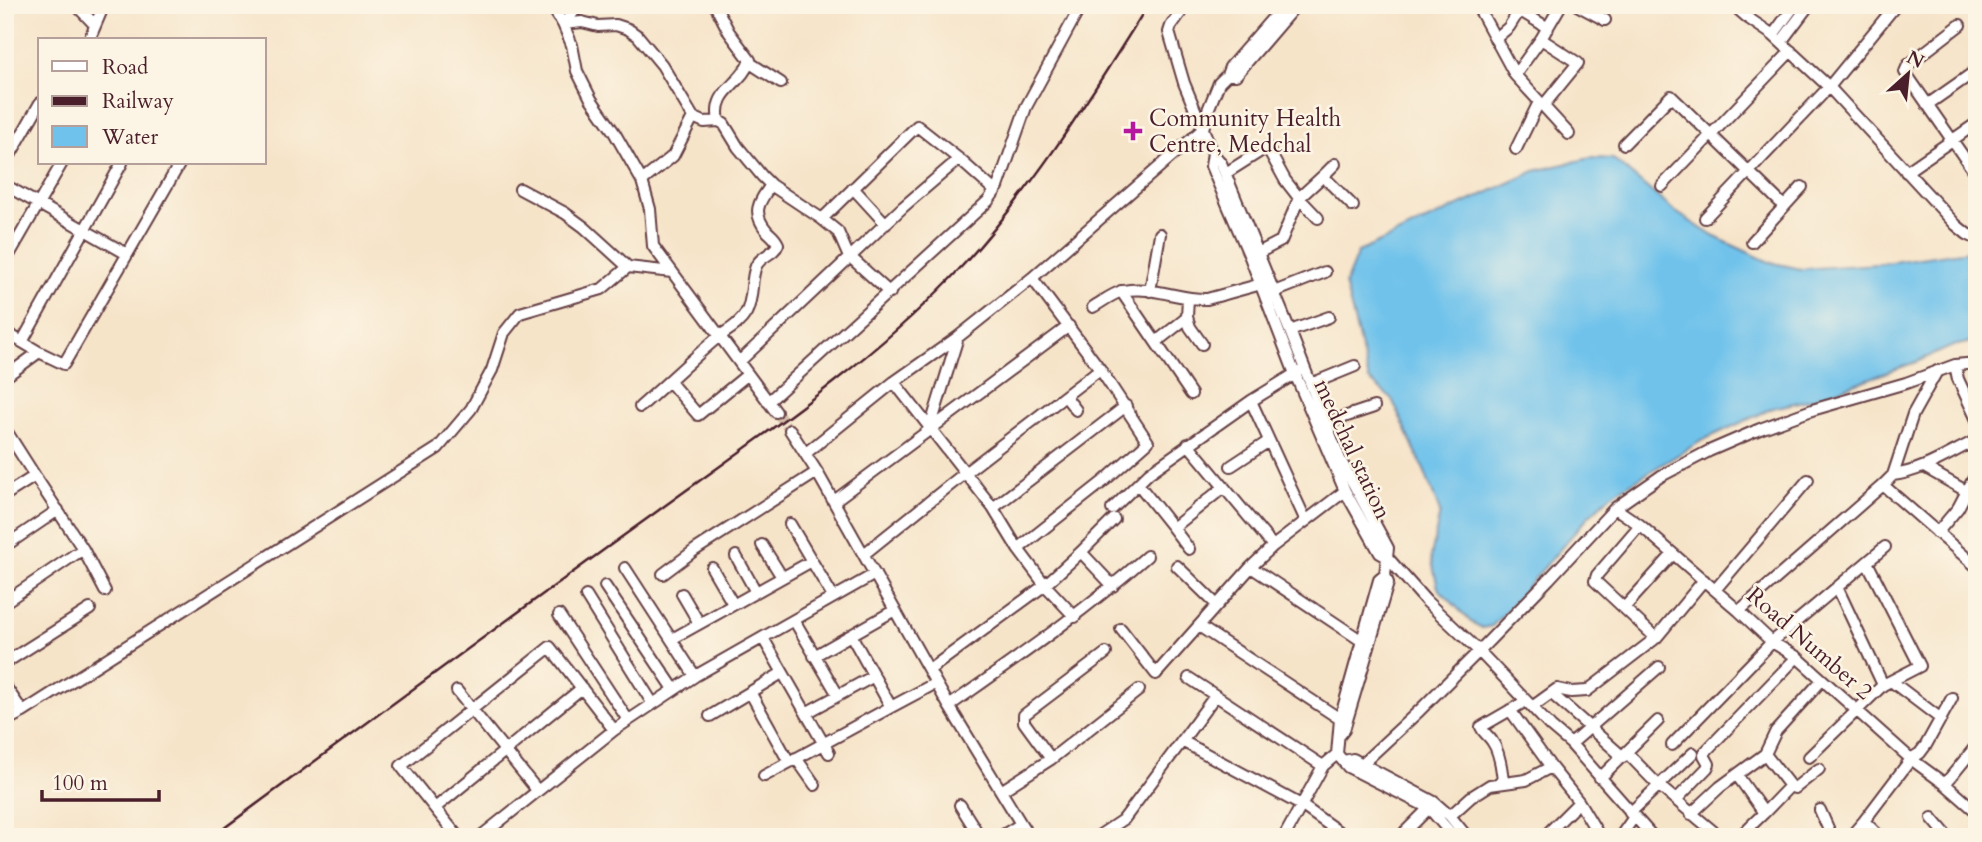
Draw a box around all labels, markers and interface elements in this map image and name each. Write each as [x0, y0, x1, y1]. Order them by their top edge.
legend [38, 38, 266, 164]
north arrow [1874, 38, 1944, 108]
text: N [1902, 44, 1929, 75]
text: Road [102, 53, 148, 82]
text: Railway [102, 87, 174, 116]
place label: Community Health Centre, Medchal [1149, 103, 1341, 160]
marker: Community Health Centre, Medchal [1123, 121, 1143, 141]
text: Water [101, 123, 158, 152]
street label: medchal station [1307, 374, 1399, 524]
street label: Road Number 2 [1740, 580, 1879, 707]
scale bar [42, 758, 159, 802]
text: 100 m [52, 769, 108, 798]

